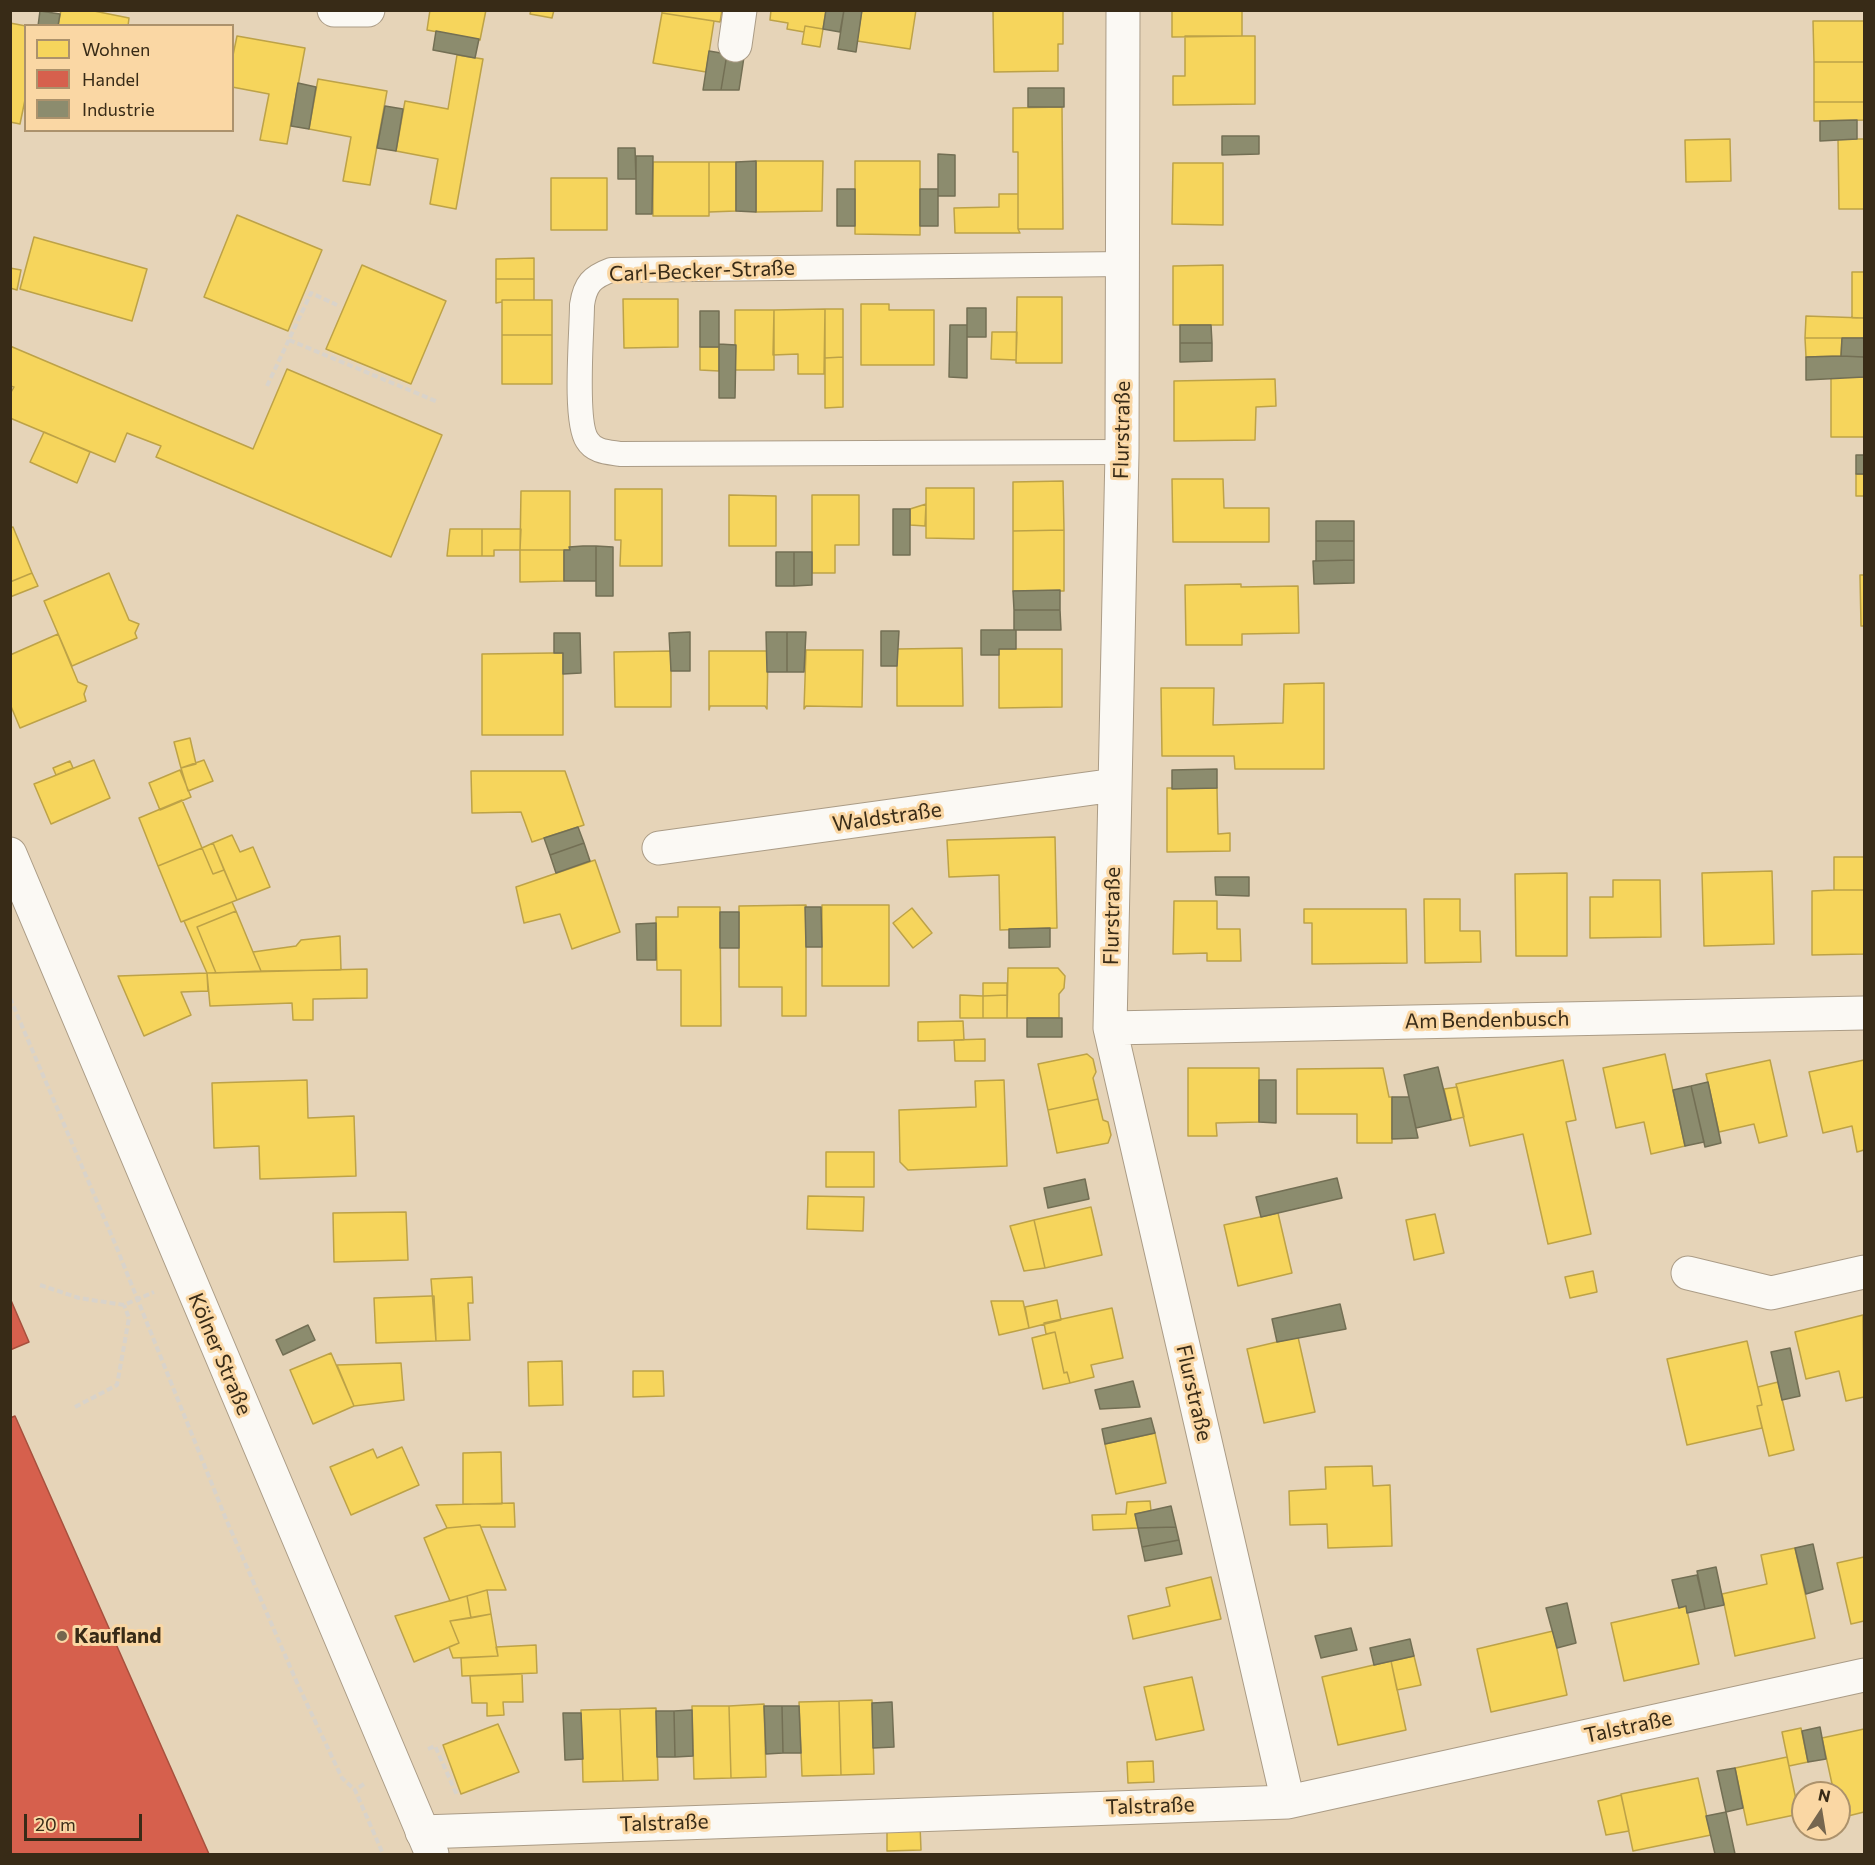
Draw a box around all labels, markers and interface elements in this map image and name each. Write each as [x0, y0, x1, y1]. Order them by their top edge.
legend [24, 24, 234, 132]
text: Wohnen [82, 38, 150, 60]
text: Handel [82, 68, 140, 90]
text: Industrie [82, 98, 155, 120]
street label: Carl-Becker-Straße [609, 255, 795, 287]
street label: Flurstraße [1109, 381, 1135, 479]
street label: Waldstraße [831, 797, 943, 837]
street label: Flurstraße [1099, 867, 1125, 965]
street label: Am Bendenbusch [1404, 1006, 1570, 1034]
street label: Kölner Straße [183, 1289, 257, 1419]
street label: Flurstraße [1171, 1342, 1217, 1444]
place label: Kaufland [74, 1623, 162, 1649]
marker: Kaufland [55, 1629, 69, 1643]
street label: Talstraße [1582, 1705, 1674, 1749]
north arrow [1791, 1781, 1851, 1841]
text: N [1817, 1784, 1832, 1805]
street label: Talstraße [1105, 1792, 1195, 1820]
scale bar [27, 1802, 146, 1840]
street label: Talstraße [619, 1809, 709, 1837]
text: 20 m [35, 1813, 76, 1835]

